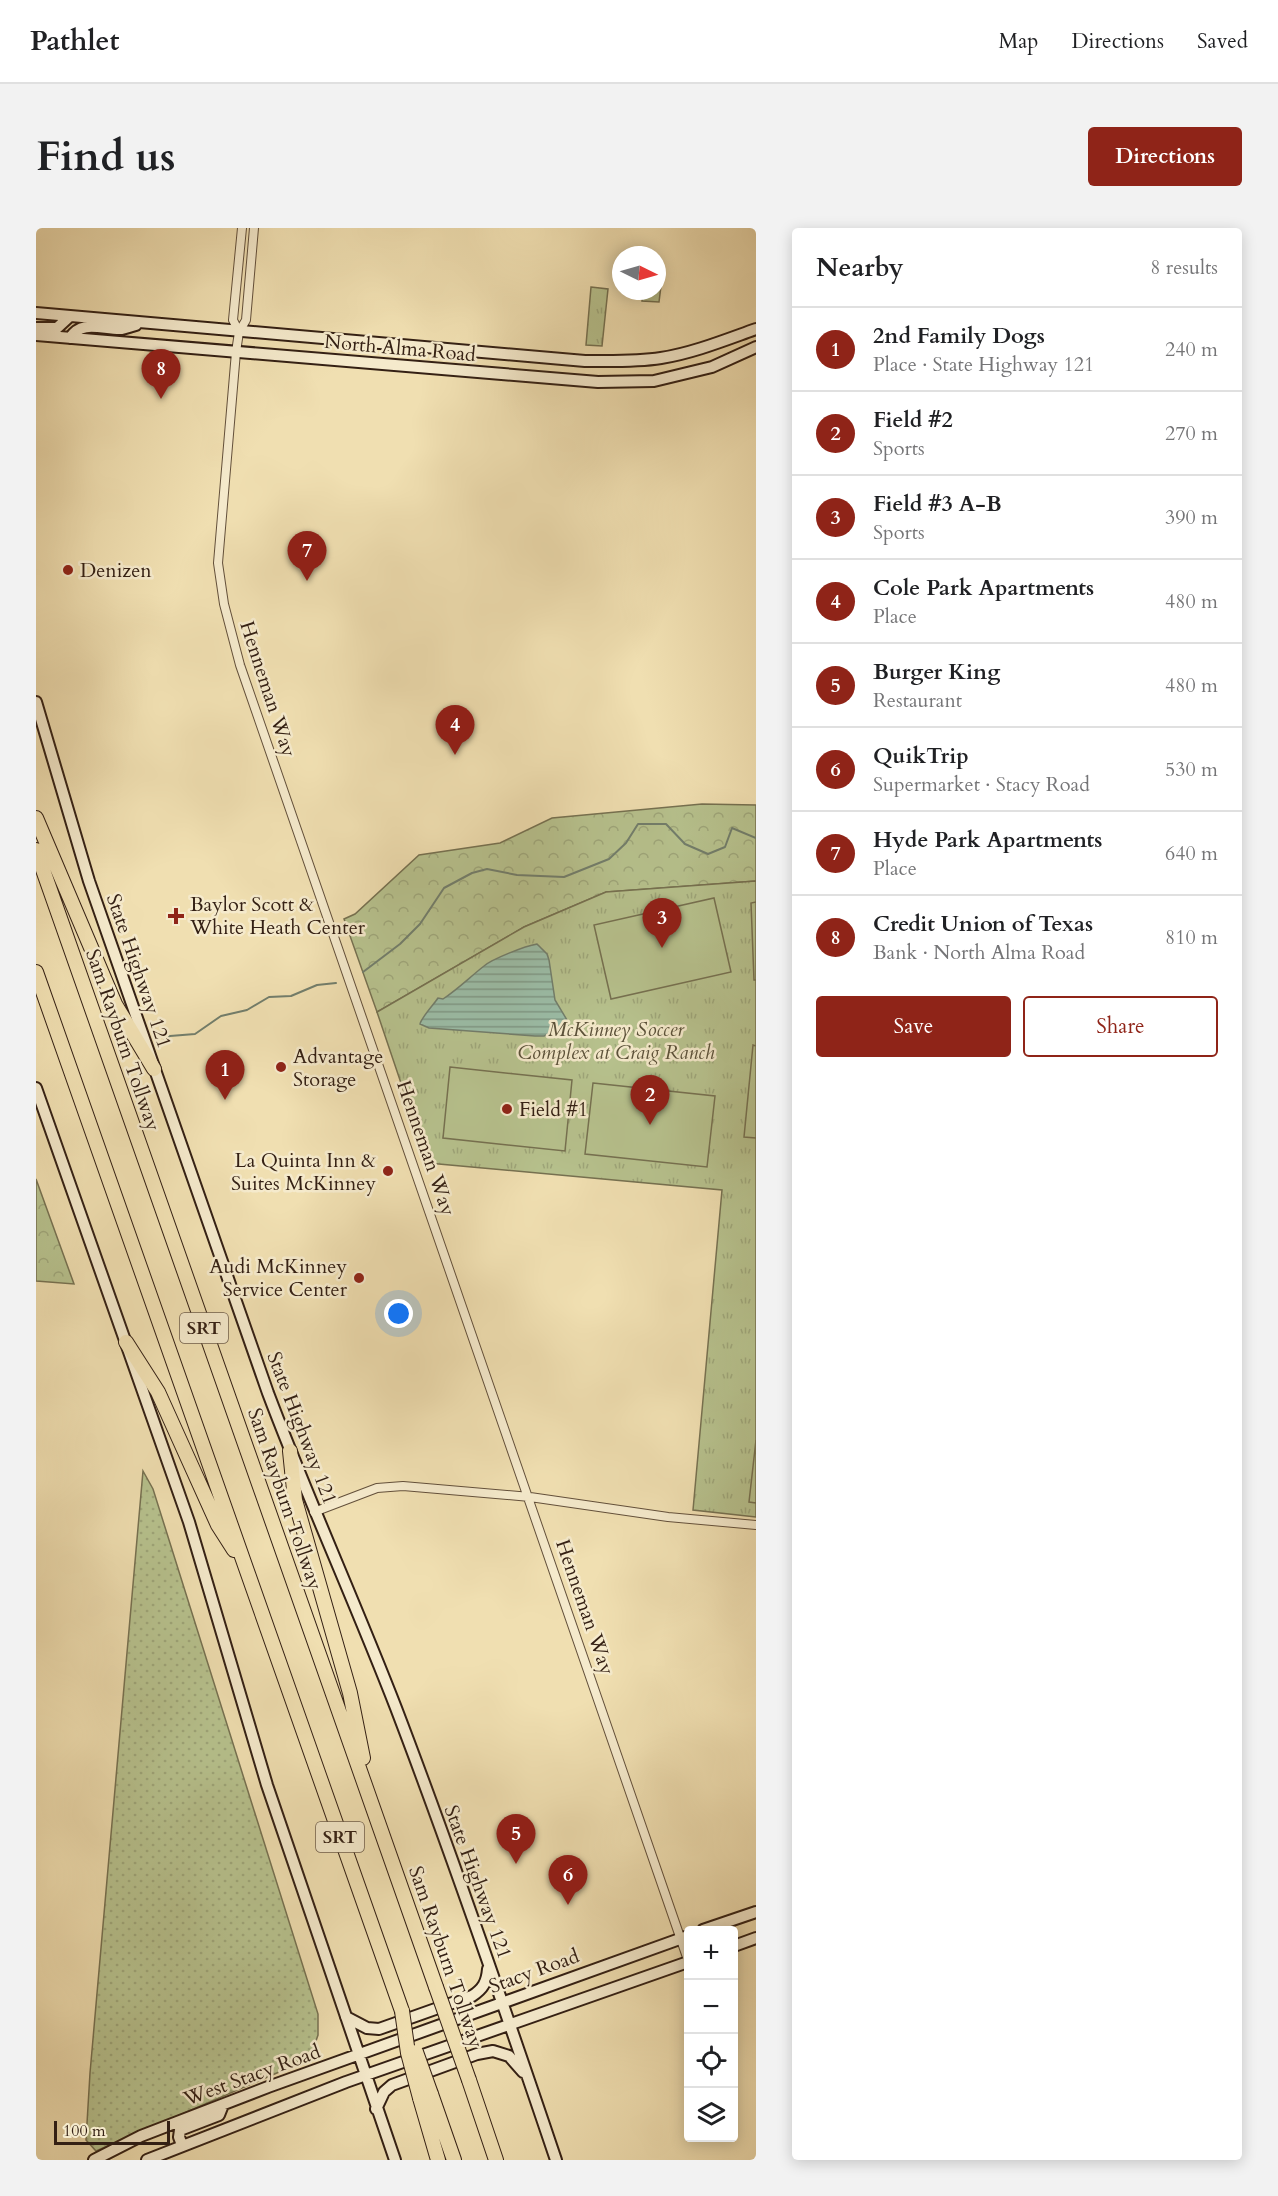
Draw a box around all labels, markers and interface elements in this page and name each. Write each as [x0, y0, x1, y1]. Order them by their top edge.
text: Pathlet [30, 22, 119, 60]
text: Map [998, 27, 1038, 56]
text: Directions [1071, 27, 1164, 56]
text: Saved [1197, 27, 1248, 56]
button: Directions [1088, 127, 1242, 186]
text: Find us [36, 128, 176, 185]
north arrow [612, 246, 666, 300]
text: Nearby [816, 250, 904, 285]
text: 8 results [1150, 254, 1218, 281]
text: 2nd Family Dogs [873, 321, 1045, 351]
street label: North Alma Road [323, 328, 477, 368]
text: 1 [830, 336, 841, 363]
text: 240 m [1165, 336, 1218, 363]
pin: 8 [142, 350, 180, 399]
text: Place · State Highway 121 [873, 351, 1094, 378]
text: Field #2 [873, 405, 953, 435]
text: 2 [830, 420, 841, 447]
text: 270 m [1165, 420, 1218, 447]
text: Sports [873, 435, 925, 462]
text: Field #3 A-B [873, 489, 1002, 519]
text: 3 [830, 504, 841, 531]
text: 390 m [1165, 504, 1218, 531]
text: Sports [873, 519, 925, 546]
pin: 7 [288, 532, 326, 581]
place label: Denizen [80, 557, 152, 584]
marker: Denizen [61, 563, 75, 577]
text: Cole Park Apartments [873, 573, 1094, 603]
text: 4 [830, 588, 841, 615]
text: 480 m [1165, 588, 1218, 615]
text: Place [873, 603, 917, 630]
street label: Henneman Way [233, 618, 303, 761]
text: Burger King [873, 657, 1000, 687]
text: 5 [830, 672, 841, 699]
text: 480 m [1165, 672, 1218, 699]
text: Restaurant [873, 687, 962, 714]
pin: 4 [436, 706, 474, 755]
text: QuikTrip [873, 741, 969, 771]
text: 6 [830, 756, 841, 783]
text: 530 m [1165, 756, 1218, 783]
text: Supermarket · Stacy Road [873, 771, 1090, 798]
text: Hyde Park Apartments [873, 825, 1102, 855]
text: 7 [830, 840, 841, 867]
text: 640 m [1165, 840, 1218, 867]
text: Place [873, 855, 917, 882]
street label: State Highway 121 [100, 890, 178, 1052]
place label: Baylor Scott & White Heath Center [189, 891, 366, 941]
pin: 3 [642, 898, 682, 948]
marker: Baylor Scott & White Heath Center [167, 907, 185, 925]
text: Credit Union of Texas [873, 909, 1093, 939]
text: 8 [830, 924, 841, 951]
text: 810 m [1165, 924, 1218, 951]
text: Bank · North Alma Road [873, 939, 1085, 966]
street label: Sam Rayburn Tollway [79, 945, 167, 1135]
button: Save [816, 996, 1011, 1057]
button: Share [1023, 996, 1218, 1057]
park label: McKinney Soccer Complex at Craig Ranch [518, 1016, 715, 1066]
place label: Advantage Storage [293, 1043, 383, 1093]
pin: 1 [206, 1050, 244, 1100]
marker: Advantage Storage [274, 1060, 288, 1074]
pin: 2 [630, 1076, 670, 1125]
street label: Henneman Way [390, 1077, 462, 1220]
place label: Field #1 [519, 1096, 588, 1123]
marker: Field #1 [500, 1102, 514, 1116]
place label: La Quinta Inn & Suites McKinney [231, 1147, 376, 1197]
marker: La Quinta Inn & Suites McKinney [381, 1164, 395, 1178]
place label: Audi McKinney Service Center [209, 1253, 348, 1303]
marker: Audi McKinney Service Center [352, 1271, 366, 1285]
your location [384, 1299, 413, 1328]
road number: SRT [180, 1313, 228, 1343]
street label: State Highway 121 [260, 1348, 344, 1508]
street label: Sam Rayburn Tollway [241, 1404, 329, 1594]
street label: Henneman Way [549, 1536, 621, 1679]
street label: State Highway 121 [438, 1801, 518, 1963]
pin: 5 [496, 1814, 536, 1864]
road number: SRT [316, 1822, 364, 1852]
pin: 6 [548, 1856, 588, 1905]
street label: Sam Rayburn Tollway [402, 1862, 490, 2052]
map controls [684, 1926, 738, 2142]
button: + [684, 1926, 738, 1980]
street label: Stacy Road [485, 1942, 583, 2000]
button: − [684, 1980, 738, 2034]
button: locate [684, 2034, 738, 2088]
street label: West Stacy Road [179, 2038, 324, 2113]
button: layers [684, 2088, 738, 2142]
scale bar [54, 2118, 170, 2146]
text: 100 m [63, 2120, 105, 2142]

